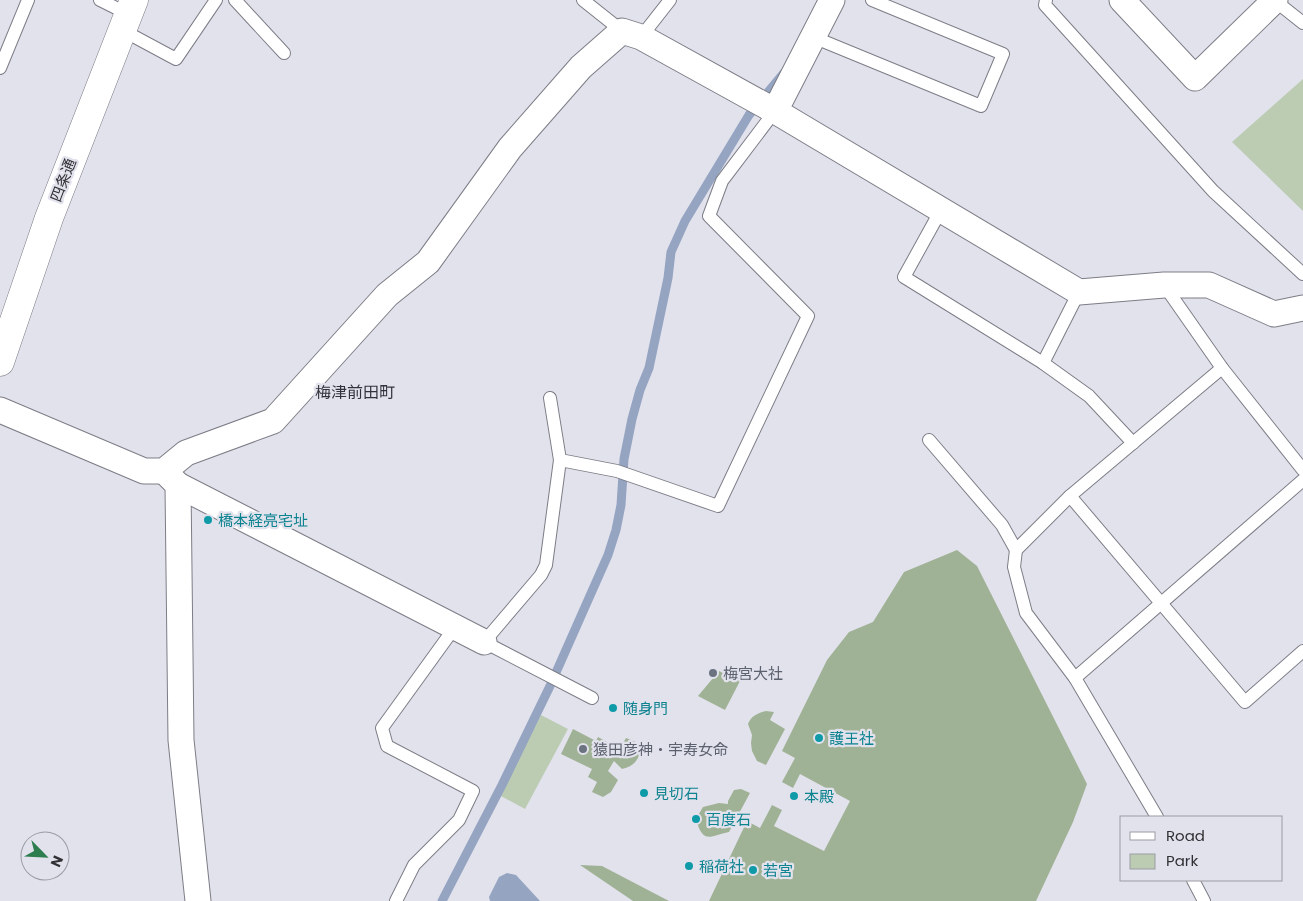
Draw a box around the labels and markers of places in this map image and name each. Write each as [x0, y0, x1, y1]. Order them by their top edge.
place label: 橋本経亮宅址 [218, 510, 308, 531]
marker: 橋本経亮宅址 [202, 514, 214, 526]
place label: 梅宮大社 [723, 663, 783, 684]
marker: 梅宮大社 [707, 667, 719, 679]
place label: 随身門 [623, 698, 668, 719]
marker: 随身門 [607, 702, 619, 714]
place label: 護王社 [829, 728, 874, 749]
marker: 護王社 [813, 732, 825, 744]
place label: 猿田彦神・宇寿女命 [593, 739, 728, 760]
marker: 猿田彦神・宇寿女命 [577, 743, 589, 755]
place label: 見切石 [654, 783, 699, 804]
place label: 本殿 [804, 786, 834, 807]
marker: 見切石 [638, 787, 650, 799]
marker: 本殿 [788, 790, 800, 802]
place label: 百度石 [706, 809, 751, 830]
marker: 百度石 [690, 813, 702, 825]
place label: 稲荷社 [699, 856, 744, 877]
marker: 稲荷社 [683, 860, 695, 872]
place label: 若宮 [763, 860, 793, 881]
marker: 若宮 [747, 864, 759, 876]

